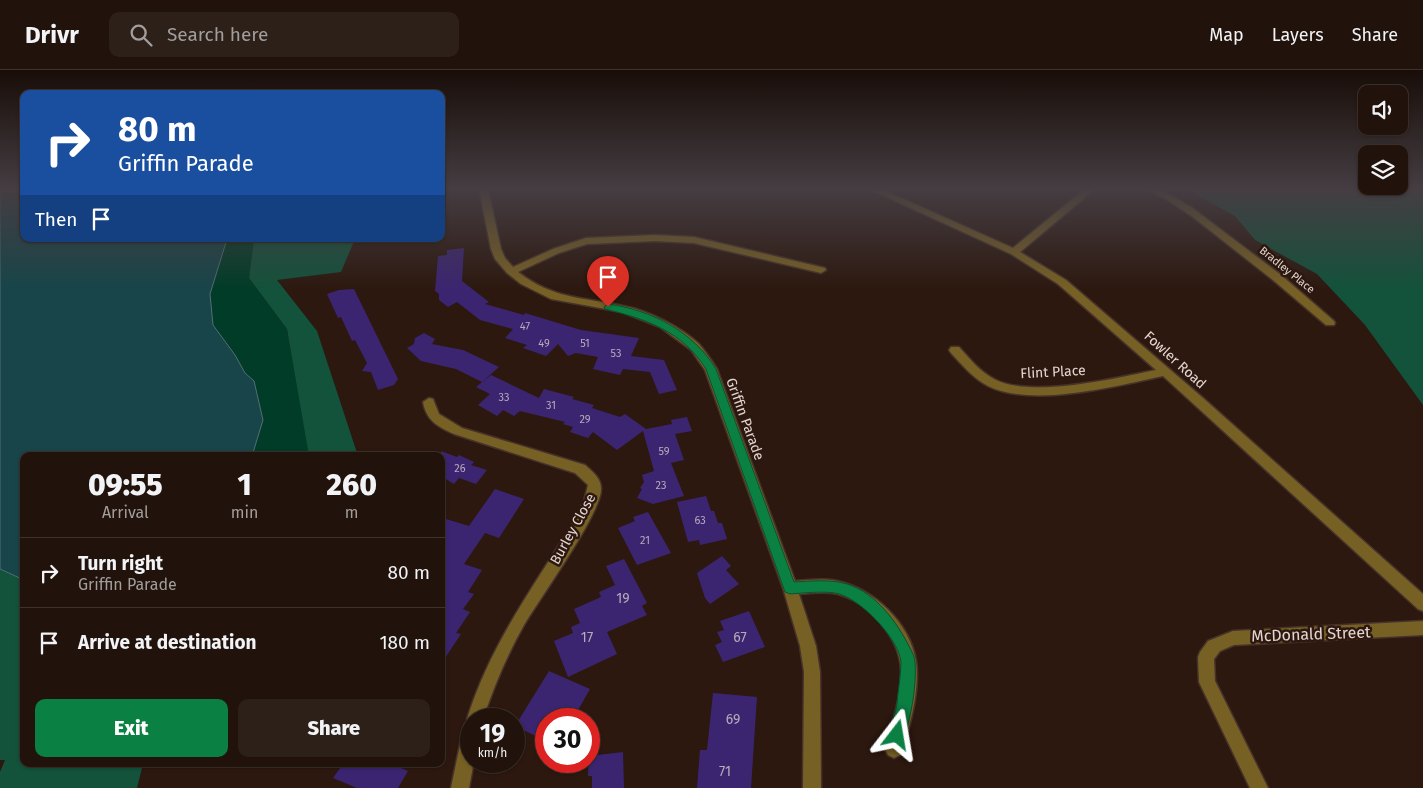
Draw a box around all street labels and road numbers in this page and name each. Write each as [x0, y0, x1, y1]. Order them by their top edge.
street label: Bradley Place [1257, 244, 1317, 296]
street label: Fowler Road [1140, 328, 1210, 392]
street label: Flint Place [1020, 362, 1086, 382]
street label: Griffin Parade [722, 376, 768, 462]
street label: Burley Close [547, 491, 599, 567]
street label: McDonald Street [1251, 622, 1371, 646]

